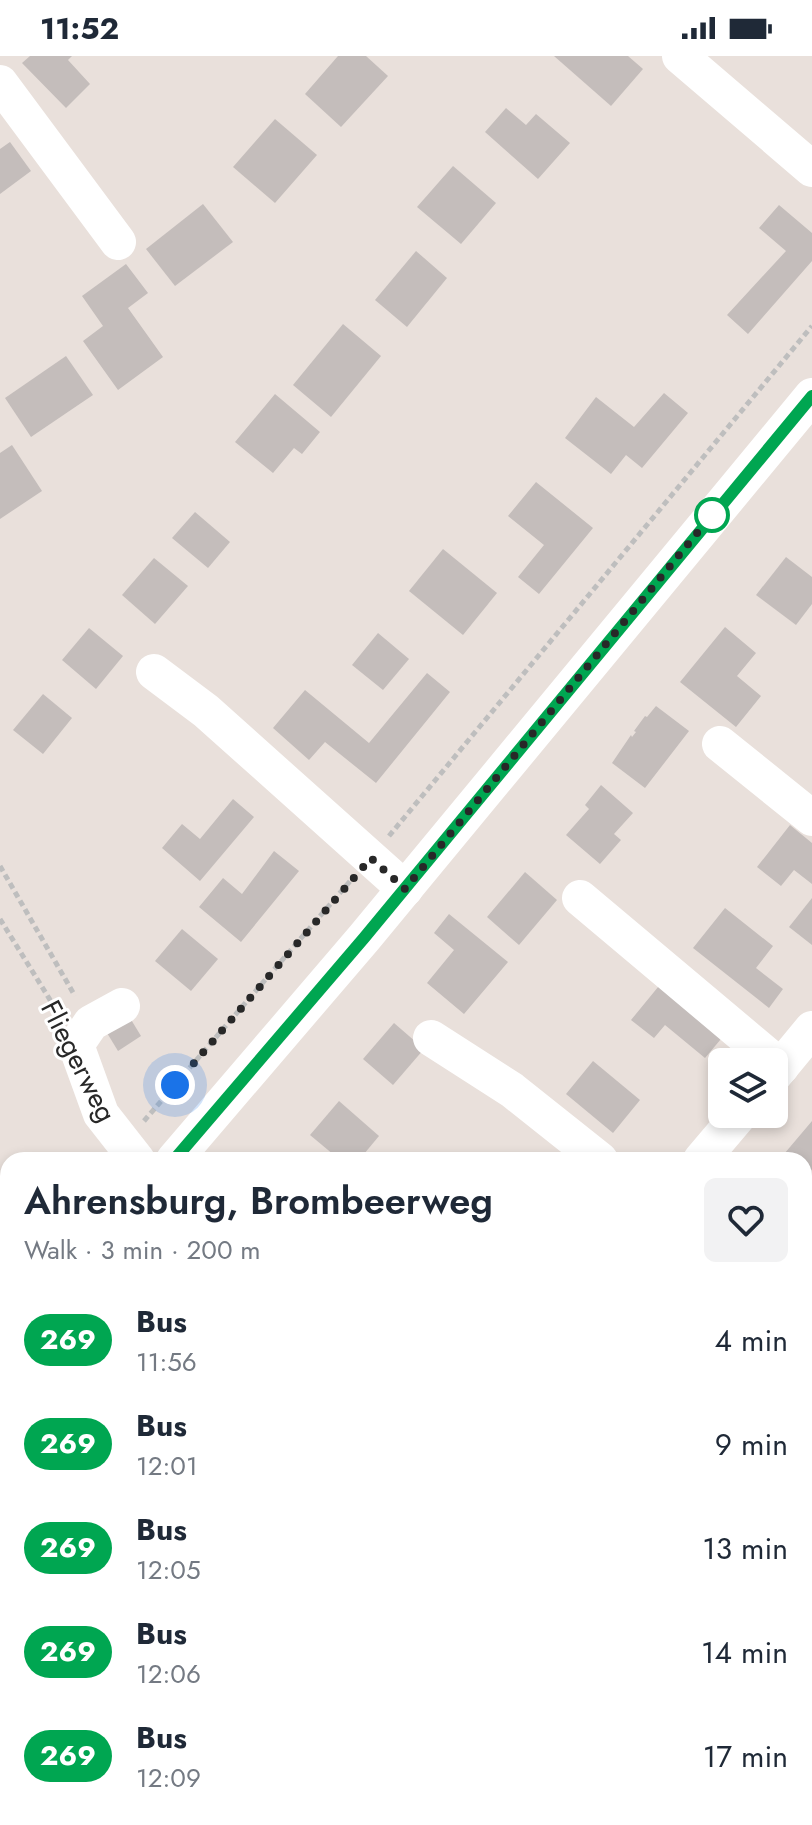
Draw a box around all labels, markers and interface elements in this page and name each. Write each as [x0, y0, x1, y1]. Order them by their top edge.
text: 11:52 [40, 7, 119, 50]
unlabelled marker [695, 498, 729, 532]
street label: Fliegerweg [30, 993, 127, 1129]
map controls [708, 1048, 788, 1128]
button: layers [708, 1048, 788, 1128]
your location [155, 1065, 195, 1105]
text: Ahrensburg, Brombeerweg [24, 1173, 493, 1228]
button: heart [704, 1178, 788, 1262]
text: Walk · 3 min · 200 m [24, 1231, 261, 1269]
text: Bus [136, 1300, 187, 1343]
text: 269 [40, 1319, 96, 1360]
text: 4 min [715, 1319, 788, 1362]
text: 11:56 [136, 1343, 197, 1381]
text: Bus [136, 1404, 187, 1447]
text: 269 [40, 1423, 96, 1464]
text: 9 min [715, 1423, 788, 1466]
text: 12:01 [136, 1447, 198, 1485]
text: Bus [136, 1508, 187, 1551]
text: 269 [40, 1527, 96, 1568]
text: 13 min [702, 1527, 788, 1570]
text: 12:05 [136, 1551, 201, 1589]
text: Bus [136, 1612, 187, 1655]
text: 269 [40, 1631, 96, 1672]
text: 14 min [701, 1631, 788, 1674]
text: 12:06 [136, 1655, 201, 1693]
text: Bus [136, 1716, 187, 1759]
text: 269 [40, 1735, 96, 1776]
text: 17 min [703, 1735, 788, 1778]
text: 12:09 [136, 1759, 201, 1797]

